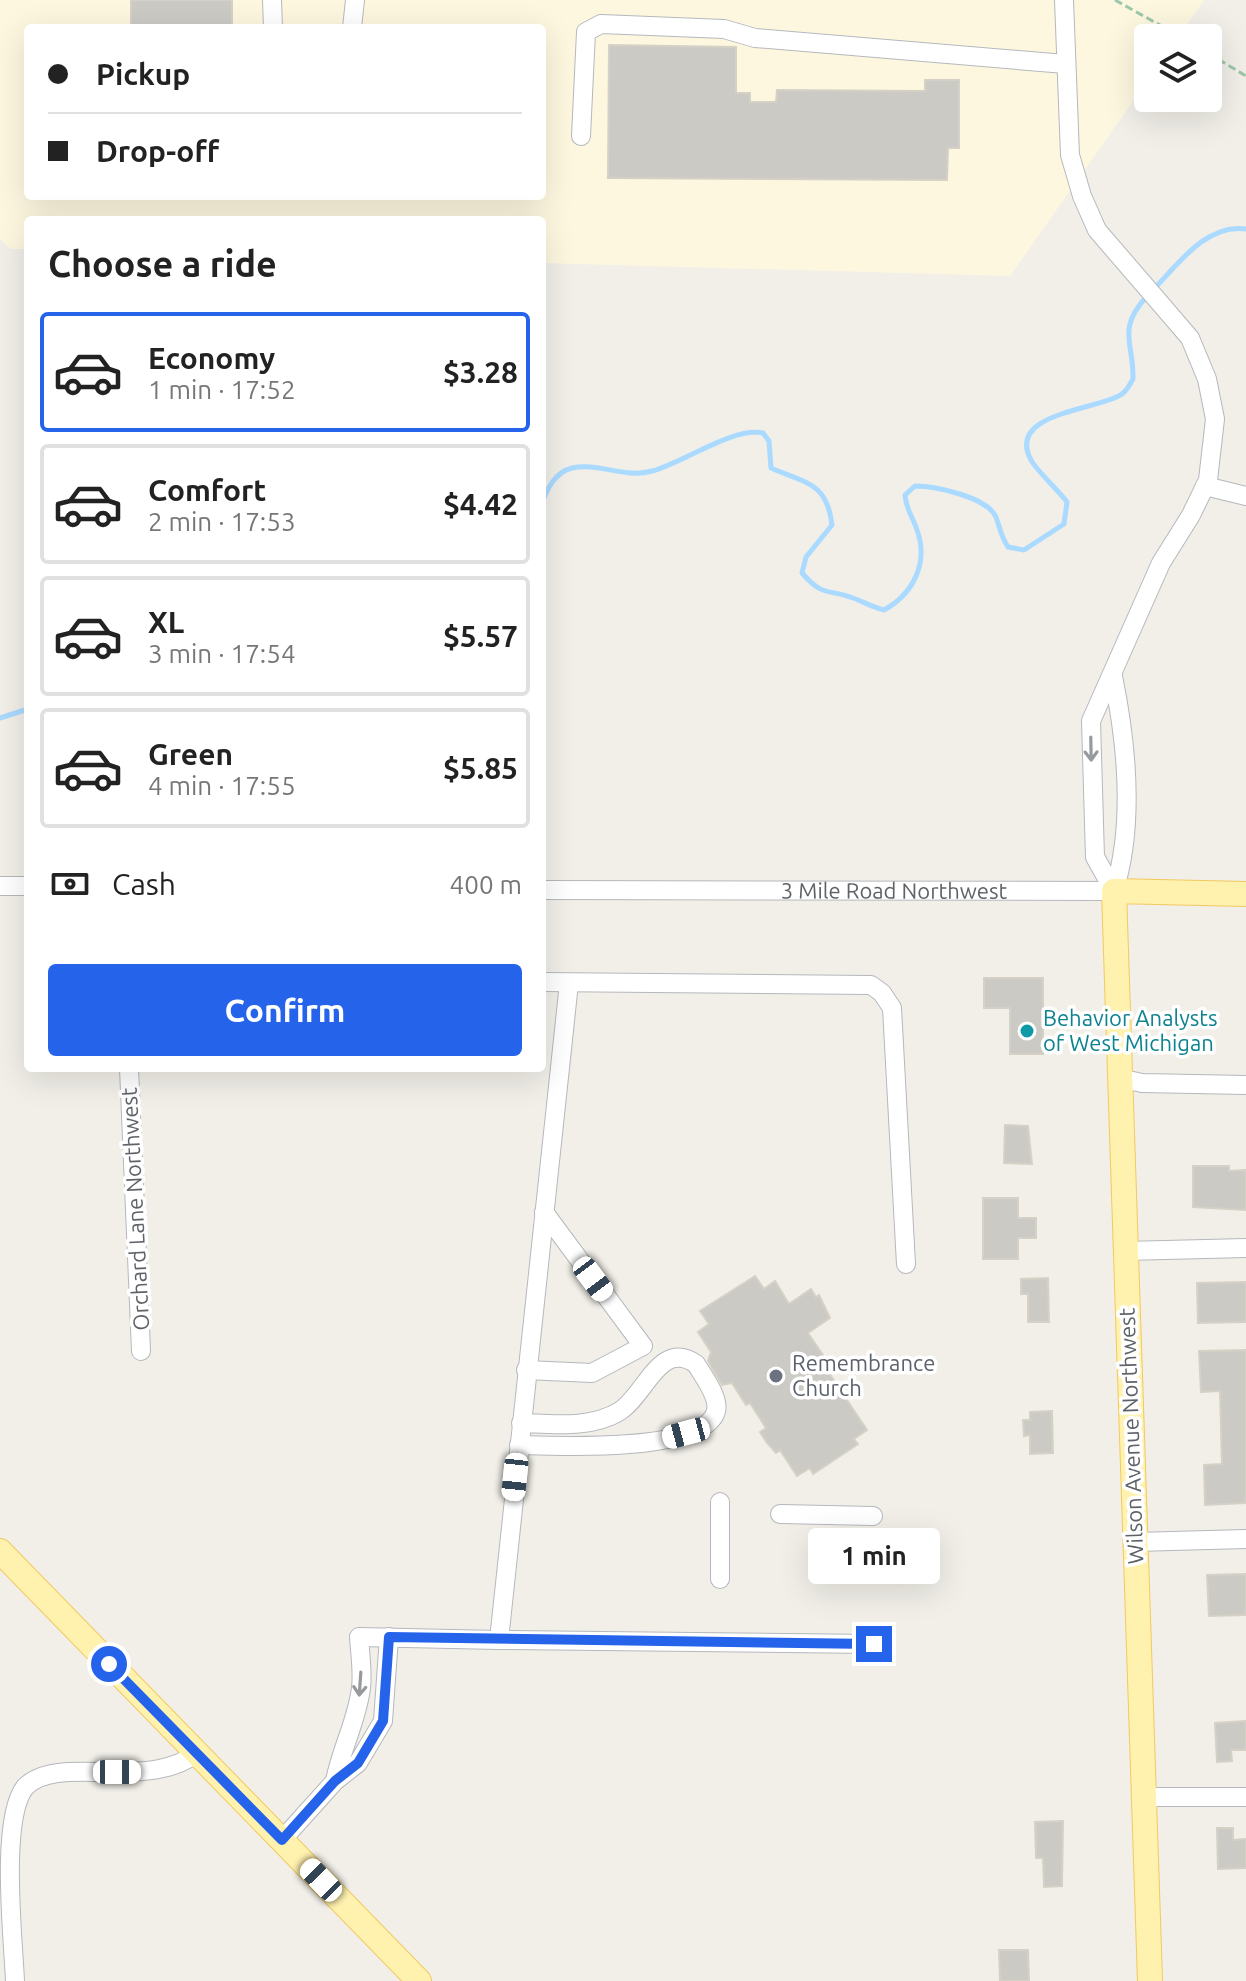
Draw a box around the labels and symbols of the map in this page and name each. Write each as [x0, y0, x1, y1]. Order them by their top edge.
one-way arrow [1083, 735, 1099, 762]
street label: 3 Mile Road Northwest [781, 877, 1008, 903]
place label: Behavior Analysts of West Michigan [1043, 1005, 1218, 1055]
marker: Behavior Analysts of West Michigan [1018, 1022, 1036, 1040]
street label: Orchard Lane Northwest [116, 1086, 153, 1331]
car [569, 1253, 617, 1305]
street label: Wilson Avenue Northwest [1114, 1307, 1147, 1565]
place label: Remembrance Church [792, 1350, 935, 1400]
marker: Remembrance Church [767, 1367, 785, 1385]
car [660, 1415, 712, 1451]
car [501, 1452, 529, 1502]
callout: 1 min [808, 1528, 940, 1584]
route end [856, 1626, 892, 1662]
route start [91, 1646, 127, 1682]
one-way arrow [352, 1670, 367, 1697]
car [93, 1760, 141, 1784]
car [296, 1854, 346, 1906]

